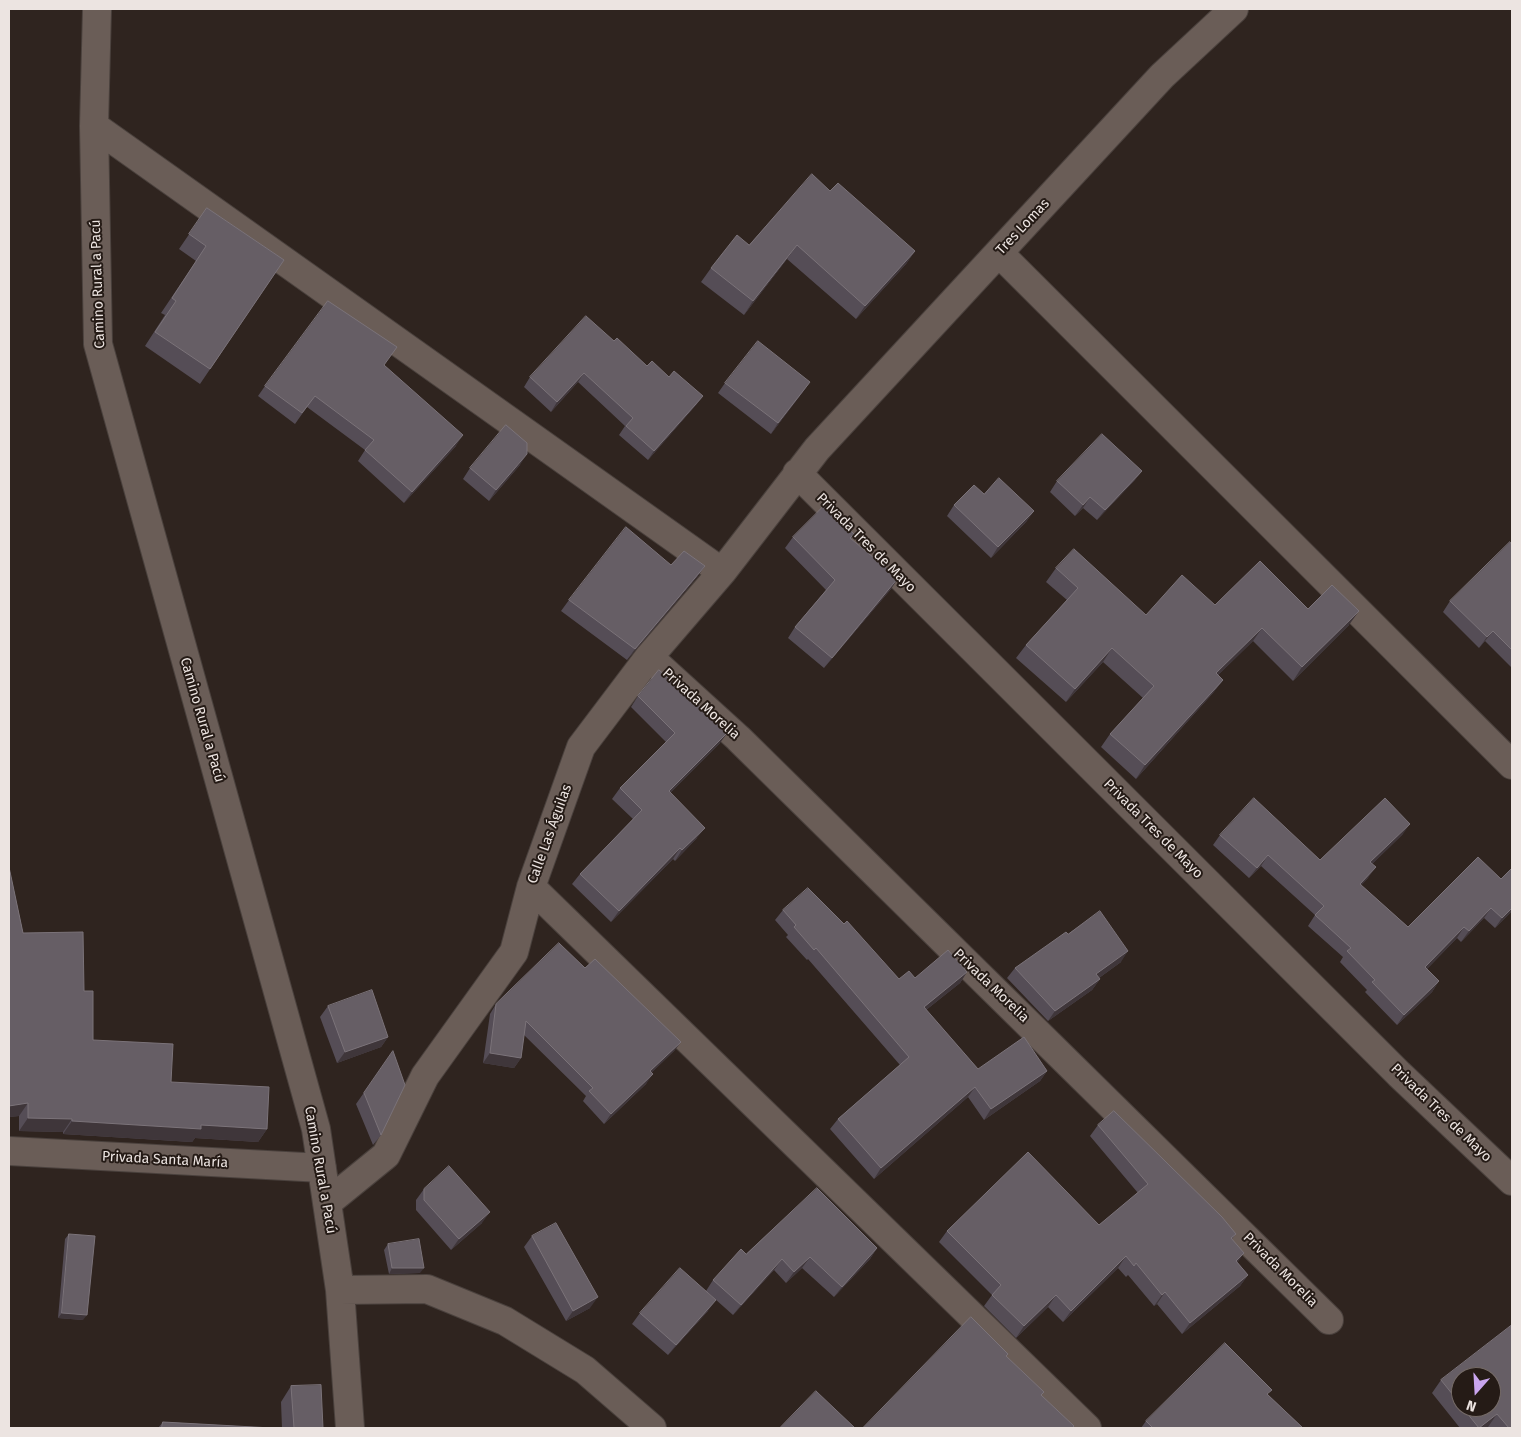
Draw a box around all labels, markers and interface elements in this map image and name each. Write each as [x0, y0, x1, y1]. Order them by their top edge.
street label: Tres Lomas [993, 195, 1053, 259]
street label: Camino Rural a Pacú [87, 219, 109, 349]
street label: Privada Tres de Mayo [813, 490, 919, 596]
street label: Camino Rural a Pacú [176, 656, 228, 784]
street label: Privada Morelia [659, 665, 743, 743]
street label: Privada Tres de Mayo [1100, 776, 1206, 882]
street label: Calle Las Águilas [524, 782, 576, 886]
street label: Privada Morelia [950, 946, 1032, 1026]
street label: Privada Tres de Mayo [1387, 1060, 1495, 1166]
street label: Camino Rural a Pacú [301, 1105, 339, 1235]
street label: Privada Santa María [101, 1148, 229, 1172]
street label: Privada Morelia [1239, 1229, 1321, 1311]
north arrow [1451, 1367, 1501, 1417]
text: N [1464, 1396, 1478, 1415]

